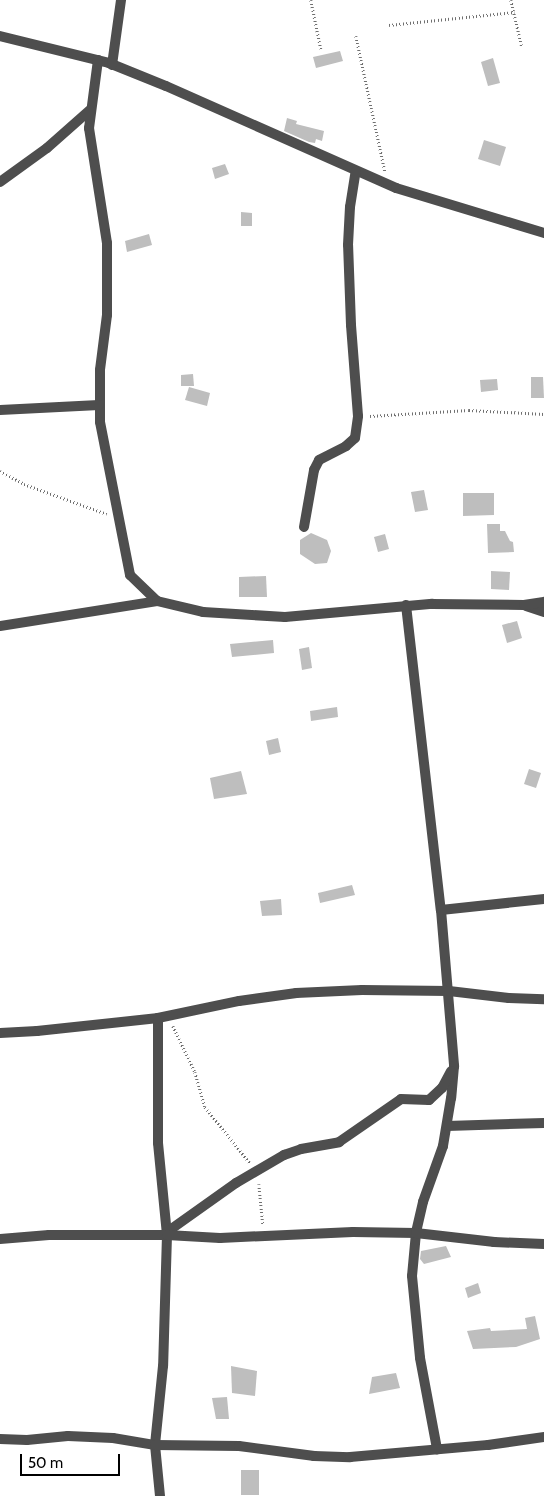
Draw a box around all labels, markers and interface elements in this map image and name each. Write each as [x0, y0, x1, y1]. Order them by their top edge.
scale bar [22, 1444, 122, 1476]
text: 50 m [28, 1454, 63, 1472]

